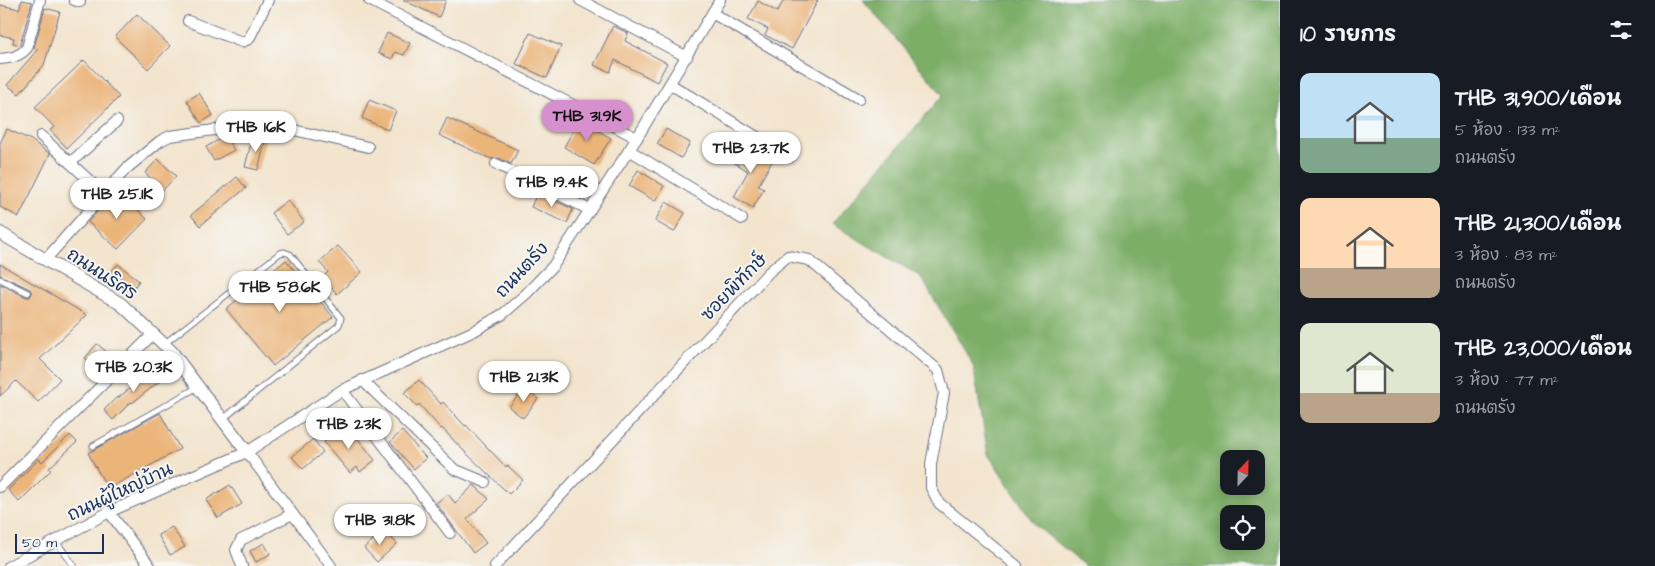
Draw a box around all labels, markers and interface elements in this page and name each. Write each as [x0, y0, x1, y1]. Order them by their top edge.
icon: filters [1607, 16, 1635, 44]
text: 10 รายการ [1300, 20, 1396, 49]
text: THB 31,900/เดือน [1455, 84, 1621, 113]
icon: home [1340, 93, 1400, 153]
pin: THB 31.9K [530, 100, 644, 142]
text: THB 31.9K [553, 105, 621, 127]
pin: THB 16K [210, 110, 302, 153]
text: THB 16K [226, 116, 286, 138]
text: 5 ห้อง · 133 m² [1455, 119, 1561, 141]
pin: THB 23.7K [694, 132, 808, 174]
text: THB 23.7K [713, 137, 789, 159]
text: ถนนตรัง [1455, 147, 1515, 169]
pin: THB 19.4K [495, 166, 609, 208]
text: THB 19.4K [516, 171, 588, 193]
pin: THB 25.1K [60, 178, 174, 220]
text: THB 25.1K [81, 183, 153, 205]
text: THB 21,300/เดือน [1455, 209, 1621, 238]
icon: home [1340, 218, 1400, 278]
street label: ถนนตรัง [490, 237, 554, 303]
street label: ถนนนริศร [62, 242, 142, 306]
text: 3 ห้อง · 83 m² [1455, 244, 1558, 266]
street label: ซอยพิทักษ์ [694, 246, 773, 327]
pin: THB 58.6K [223, 270, 337, 313]
text: ถนนตรัง [1455, 272, 1515, 294]
text: THB 58.6K [239, 276, 321, 298]
text: THB 23,000/เดือน [1455, 334, 1632, 363]
icon: home [1340, 343, 1400, 403]
pin: THB 20.3K [77, 350, 191, 393]
text: THB 20.3K [96, 356, 172, 378]
pin: THB 21.3K [467, 360, 581, 403]
text: THB 21.3K [490, 366, 558, 388]
text: 3 ห้อง · 77 m² [1455, 369, 1559, 391]
text: ถนนตรัง [1455, 397, 1515, 419]
pin: THB 23K [303, 408, 395, 450]
text: THB 23K [317, 413, 381, 435]
north arrow [1220, 450, 1265, 495]
map controls [1220, 450, 1265, 550]
street label: ถนนผู้ใหญ่บ้าน [63, 456, 177, 528]
pin: THB 31.8K [323, 504, 437, 546]
button: locate [1220, 505, 1265, 550]
text: THB 31.8K [345, 509, 415, 531]
scale bar [15, 531, 104, 554]
text: 50 m [22, 533, 57, 553]

